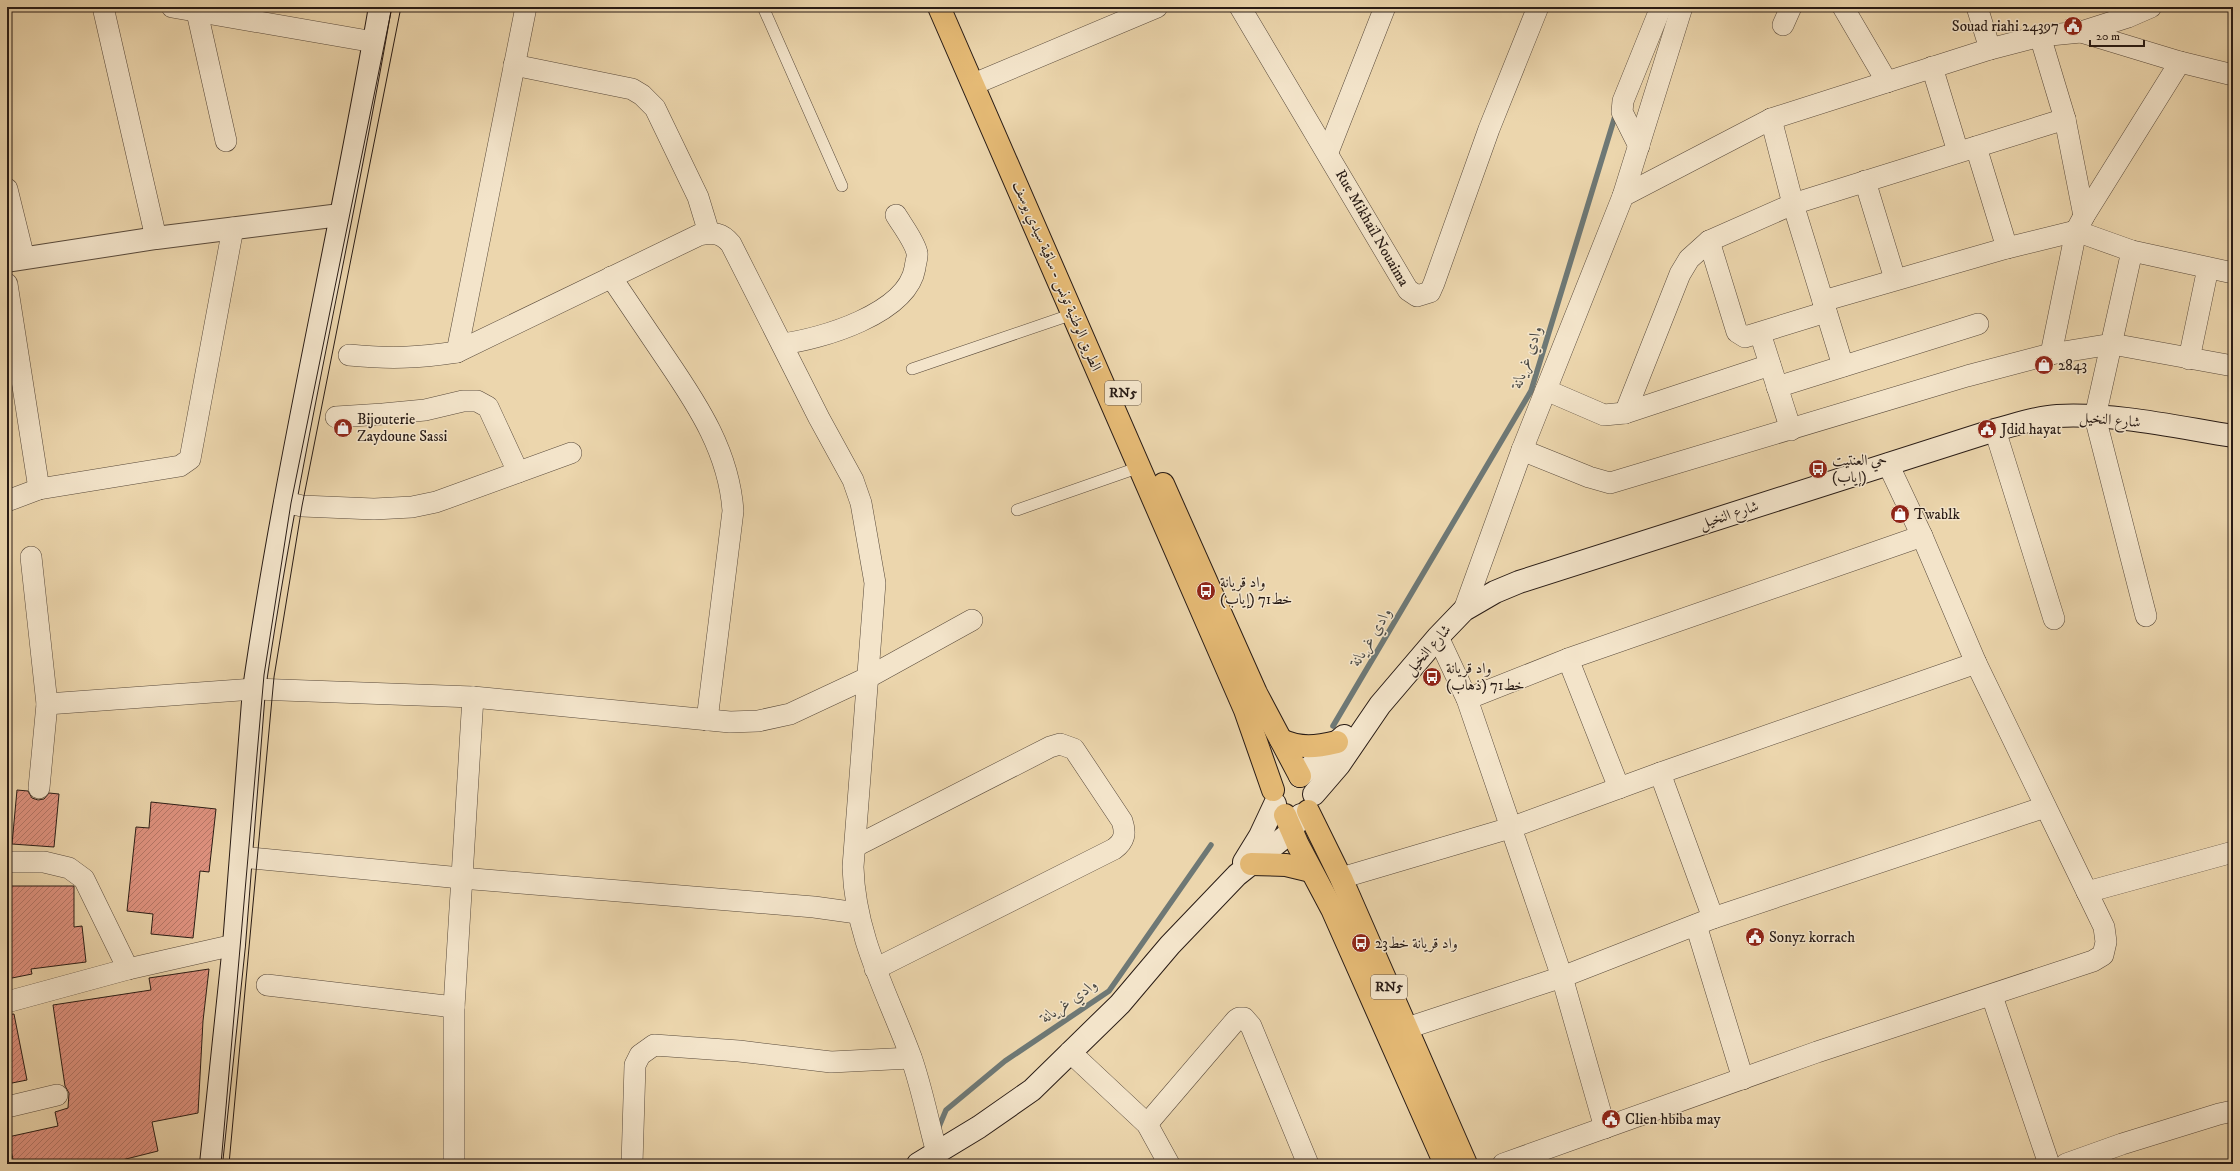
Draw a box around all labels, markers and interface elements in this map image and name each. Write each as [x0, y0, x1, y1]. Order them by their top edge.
public building icon: Souad riahi 24397 [2062, 15, 2084, 37]
place label: Souad riahi 24397 [1952, 17, 2059, 36]
scale bar [2090, 22, 2144, 48]
text: 20 m [2096, 29, 2120, 44]
street label: Rue Mikhaïl Nouaima [1331, 166, 1414, 290]
street label: الطريق الوطنية تونس - ساقية سيدي يوسف [1006, 178, 1106, 375]
water label: وادي غريانة [1506, 323, 1549, 394]
shop icon: 2843 [2033, 354, 2055, 376]
place label: 2843 [2058, 356, 2087, 375]
road number: RN5 [1105, 381, 1141, 405]
street label: شارع النخيل [2078, 408, 2141, 435]
place label: Bijouterie Zaydoune Sassi [357, 410, 447, 446]
shop icon: Bijouterie Zaydoune Sassi [332, 417, 354, 439]
public building icon: Jdid hayat [1976, 418, 1998, 440]
place label: Jdid hayat [1999, 420, 2061, 439]
place label: حي العنتيت (إياب) [1832, 451, 1887, 487]
bus stop icon: حي العنتيت (إياب) [1807, 458, 1829, 480]
street label: شارع النخيل [1697, 496, 1762, 536]
shop icon: Twablk [1889, 503, 1911, 525]
place label: Twablk [1914, 505, 1960, 524]
place label: واد قريانة خط71 (إياب) [1220, 573, 1292, 609]
bus stop icon: واد قريانة خط71 (إياب) [1195, 580, 1217, 602]
water label: وادي غريانة [1345, 604, 1398, 673]
street label: شارع النخيل [1401, 621, 1458, 681]
place label: واد قريانة خط71 (ذهاب) [1446, 659, 1525, 695]
bus stop icon: واد قريانة خط71 (ذهاب) [1421, 666, 1443, 688]
public building icon: Sonyz korrach [1744, 926, 1766, 948]
place label: Sonyz korrach [1769, 928, 1855, 947]
bus stop icon: واد قريانة خط23 [1350, 932, 1372, 954]
place label: واد قريانة خط23 [1375, 934, 1458, 953]
water label: وادي غريانة [1035, 974, 1103, 1031]
road number: RN5 [1371, 975, 1407, 999]
public building icon: Clien hbiba may [1600, 1108, 1622, 1130]
place label: Clien hbiba may [1625, 1110, 1722, 1129]

